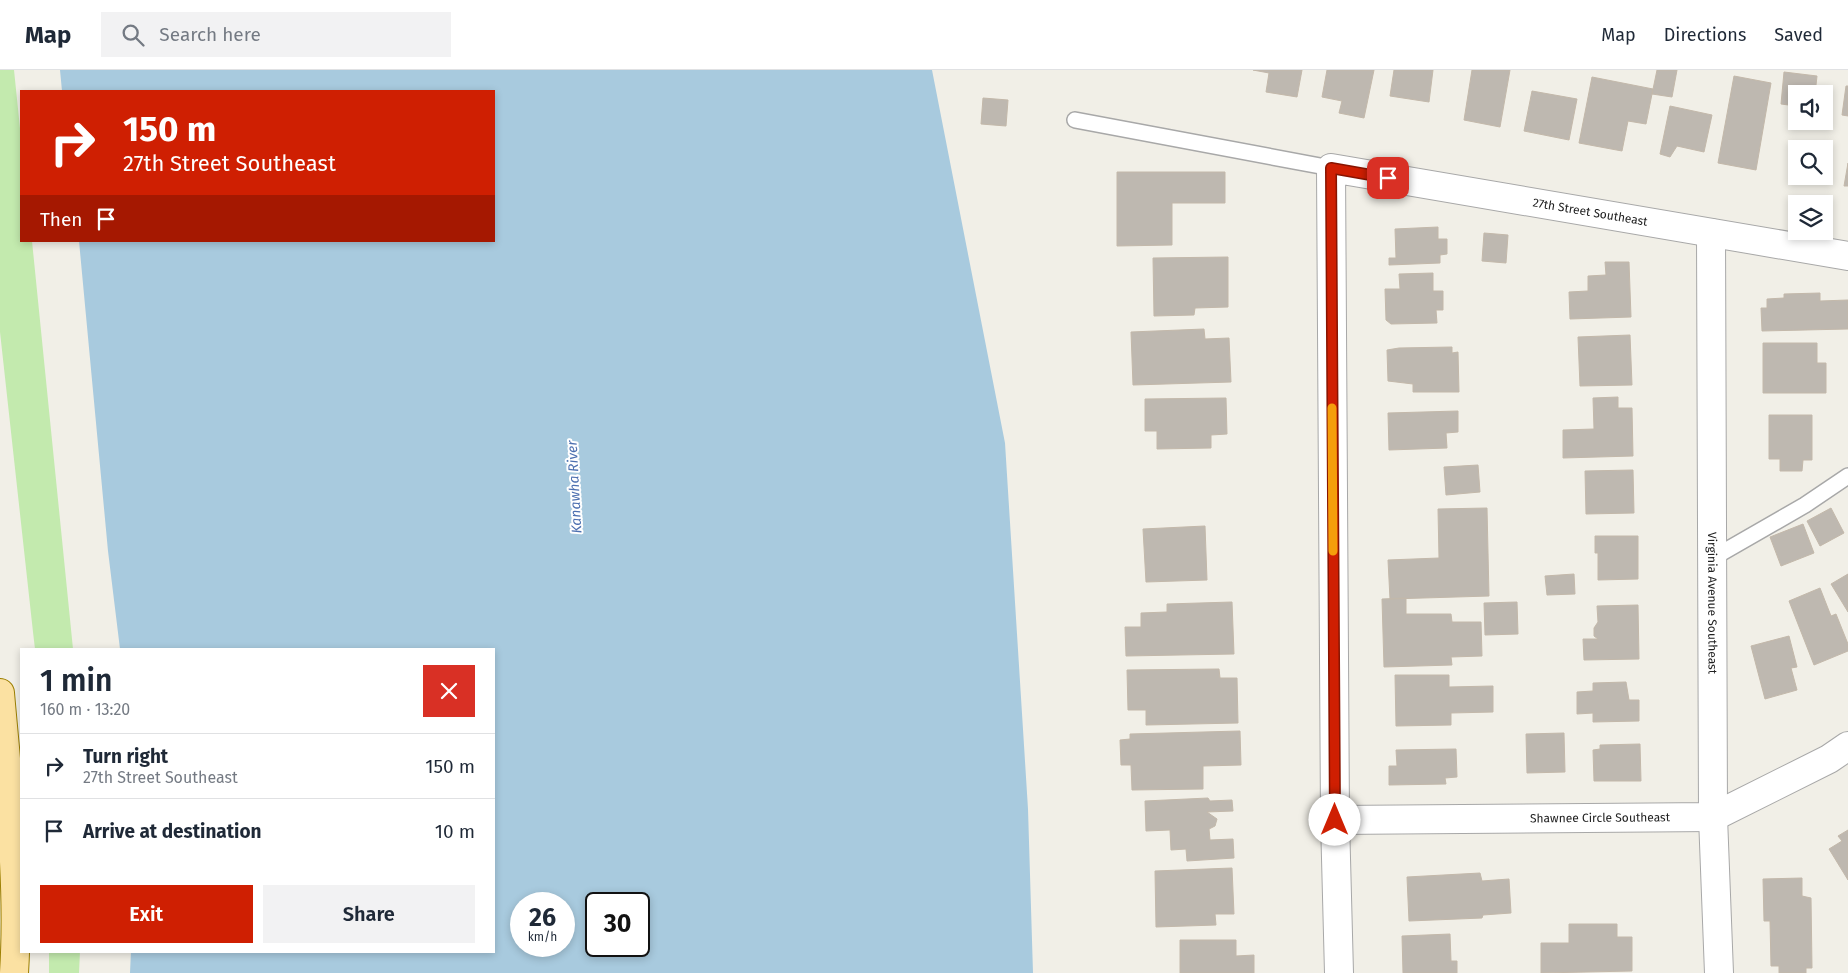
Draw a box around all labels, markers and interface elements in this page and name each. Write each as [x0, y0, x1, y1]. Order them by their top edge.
search box [101, 12, 451, 57]
text: Map [25, 21, 71, 49]
icon: search [119, 21, 147, 49]
text: Search here [159, 23, 261, 46]
text: Map [1601, 24, 1636, 46]
text: Directions [1664, 24, 1746, 46]
text: Saved [1774, 24, 1823, 46]
map controls [1788, 85, 1833, 240]
button: sound [1788, 85, 1833, 130]
text: 150 m [123, 108, 216, 150]
icon: right [40, 110, 105, 175]
button: search [1788, 140, 1833, 185]
text: 27th Street Southeast [123, 150, 336, 177]
pin [1367, 157, 1409, 199]
icon: arrive [1374, 164, 1402, 192]
street label: 27th Street Southeast [1532, 195, 1649, 229]
button: layers [1788, 195, 1833, 240]
icon: arrive [92, 205, 120, 233]
text: Then [40, 208, 82, 231]
water label: Kanawha River [564, 439, 585, 534]
street label: Virginia Avenue Southeast [1705, 532, 1720, 675]
text: 1 min [40, 663, 112, 699]
button: close [423, 665, 475, 717]
text: 160 m · 13:20 [40, 700, 130, 719]
text: Turn right [83, 745, 168, 768]
icon: right [40, 752, 68, 780]
text: 150 m [425, 755, 475, 778]
text: 27th Street Southeast [83, 768, 238, 787]
position arrow [1308, 793, 1360, 845]
street label: Shawnee Circle Southeast [1530, 810, 1671, 825]
icon: arrive [40, 817, 68, 845]
text: Arrive at destination [83, 820, 262, 843]
text: 10 m [435, 820, 475, 843]
button: Exit [40, 885, 253, 943]
button: Share [263, 885, 475, 943]
speed limit sign: 30 [585, 892, 650, 957]
text: 26 [529, 903, 556, 933]
text: km/h [528, 930, 557, 944]

